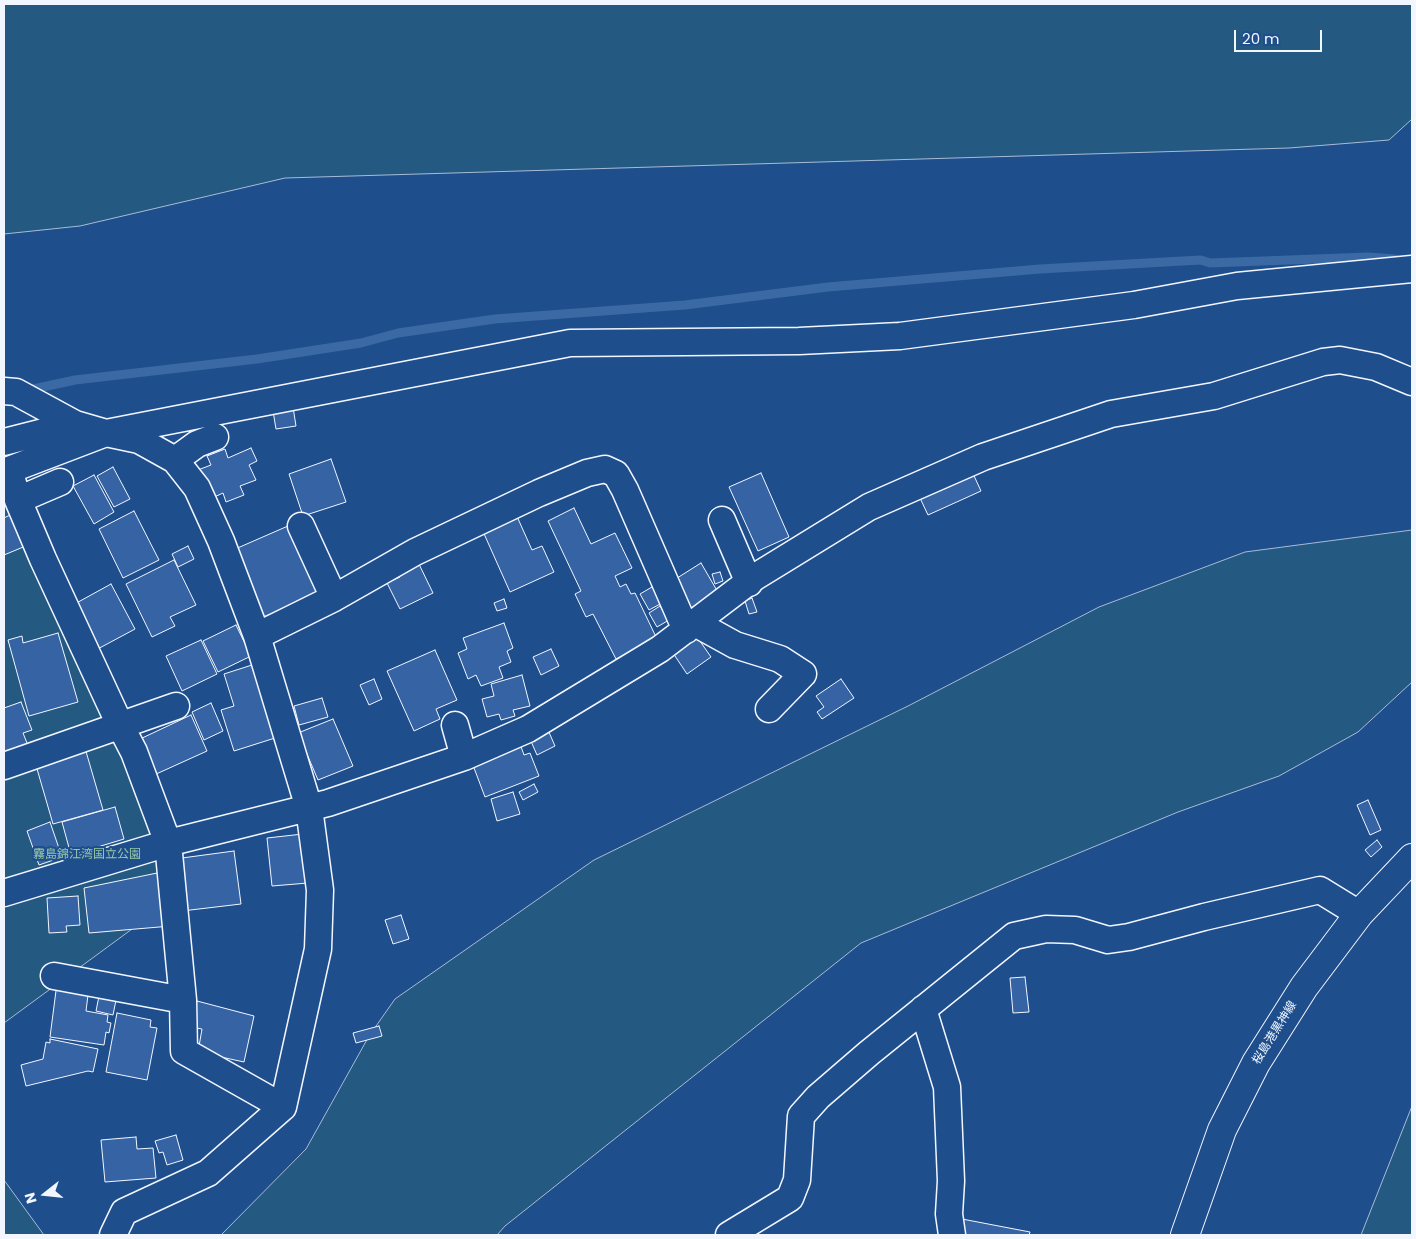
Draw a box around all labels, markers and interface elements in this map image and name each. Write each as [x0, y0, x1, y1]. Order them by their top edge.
scale bar [1236, 20, 1324, 52]
text: 20 m [1242, 28, 1280, 49]
park label: 霧島錦江湾国立公園 [33, 848, 141, 862]
street label: 桜島港黒神線 [1250, 999, 1300, 1067]
north arrow [20, 1169, 70, 1219]
text: N [20, 1190, 42, 1206]

